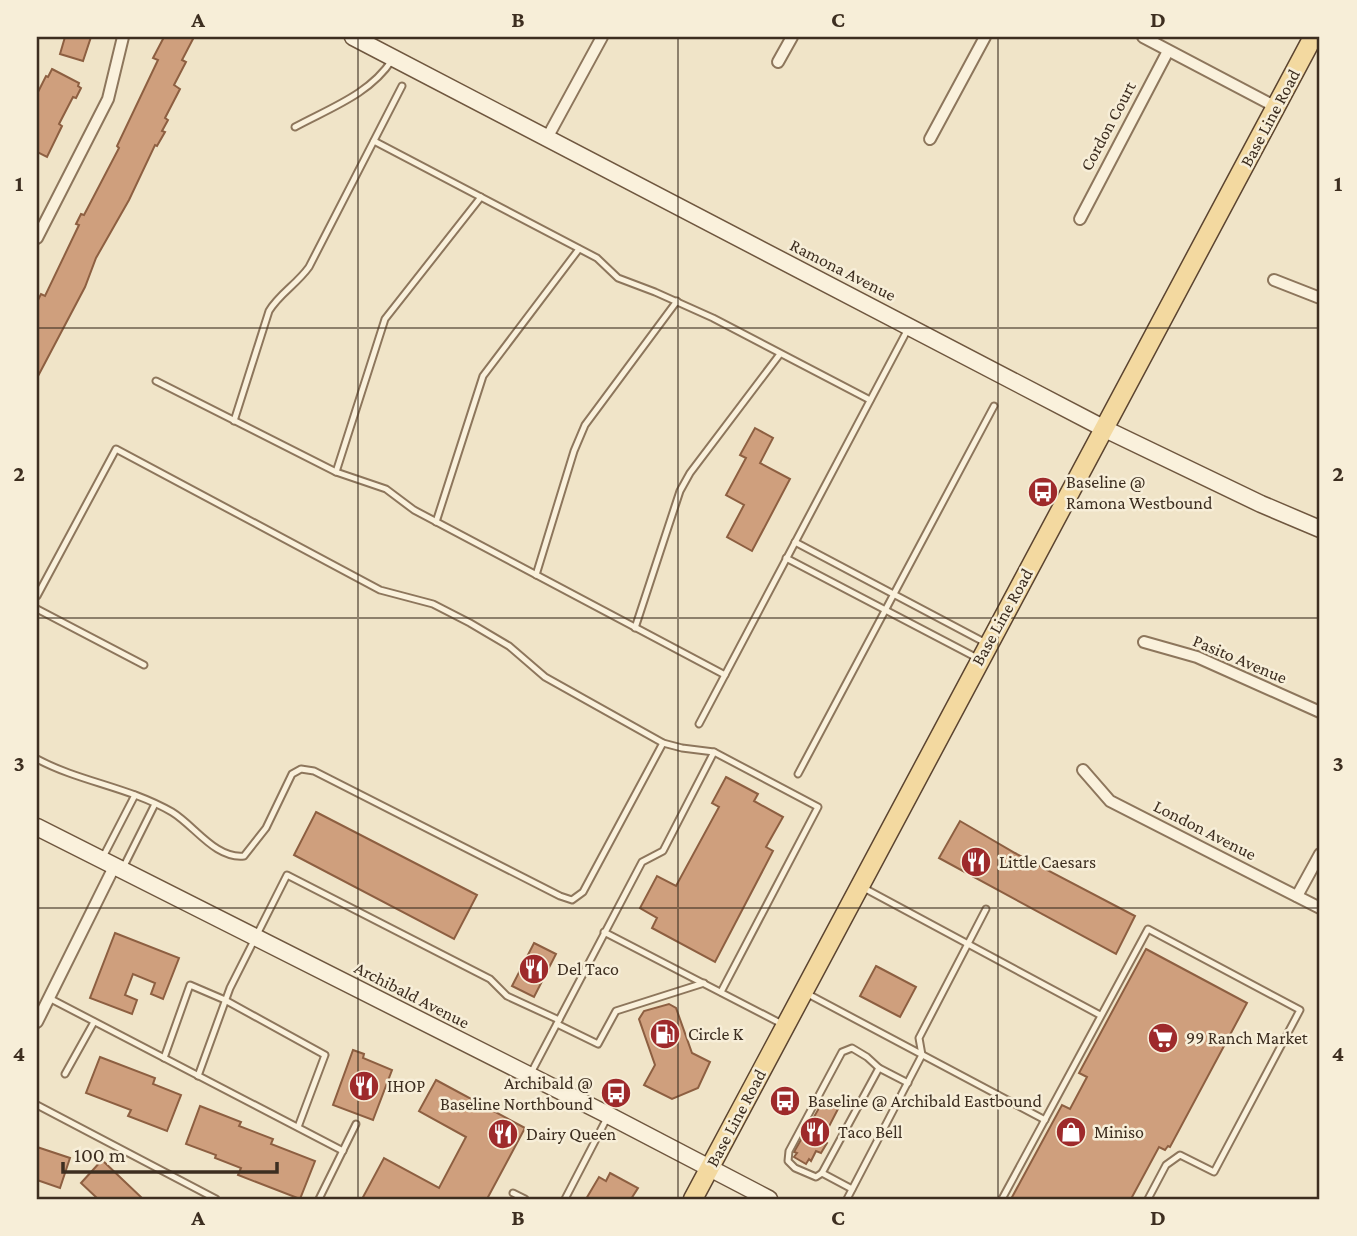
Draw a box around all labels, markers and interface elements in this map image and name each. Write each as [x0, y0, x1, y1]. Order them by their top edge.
text: A [190, 6, 205, 32]
text: B [511, 6, 525, 32]
text: C [831, 6, 845, 32]
text: D [1150, 6, 1166, 32]
street label: Base Line Road [1236, 65, 1304, 170]
street label: Cordon Court [1076, 77, 1140, 174]
text: 1 [15, 170, 24, 196]
text: 1 [1334, 170, 1343, 196]
street label: Ramona Avenue [787, 235, 899, 305]
text: 2 [13, 460, 25, 486]
text: 2 [1332, 460, 1344, 486]
place label: Baseline @ Ramona Westbound [1066, 472, 1213, 513]
bus stop icon: Baseline @ Ramona Westbound [1026, 475, 1060, 509]
street label: Base Line Road [967, 565, 1037, 669]
street label: Pasito Avenue [1190, 630, 1290, 688]
text: 3 [13, 750, 25, 776]
text: 3 [1332, 750, 1344, 776]
street label: London Avenue [1151, 796, 1260, 864]
restaurant icon: Little Caesars [959, 845, 993, 879]
place label: Little Caesars [999, 852, 1096, 872]
restaurant icon: Del Taco [517, 952, 551, 986]
street label: Archibald Avenue [351, 957, 473, 1033]
place label: Del Taco [557, 959, 619, 979]
fuel station icon: Circle K [648, 1017, 682, 1051]
supermarket icon: 99 Ranch Market [1146, 1021, 1180, 1055]
place label: Circle K [688, 1024, 744, 1044]
place label: 99 Ranch Market [1186, 1028, 1309, 1048]
text: 4 [13, 1040, 25, 1066]
text: 4 [1332, 1040, 1344, 1066]
street label: Base Line Road [702, 1065, 770, 1170]
restaurant icon: IHOP [347, 1069, 381, 1103]
place label: Archibald @ Baseline Northbound [440, 1073, 594, 1114]
place label: IHOP [387, 1076, 425, 1096]
bus stop icon: Archibald @ Baseline Northbound [599, 1076, 633, 1110]
bus stop icon: Baseline @ Archibald Eastbound [768, 1084, 802, 1118]
place label: Baseline @ Archibald Eastbound [808, 1091, 1043, 1111]
restaurant icon: Taco Bell [798, 1115, 832, 1149]
shop icon: Miniso [1054, 1115, 1088, 1149]
restaurant icon: Dairy Queen [486, 1117, 520, 1151]
place label: Taco Bell [838, 1122, 903, 1142]
place label: Miniso [1094, 1122, 1144, 1142]
place label: Dairy Queen [526, 1124, 617, 1144]
scale bar [63, 1131, 276, 1175]
text: 100 m [74, 1143, 126, 1167]
text: A [190, 1204, 205, 1230]
text: B [511, 1204, 525, 1230]
text: C [831, 1204, 845, 1230]
text: D [1150, 1204, 1166, 1230]

